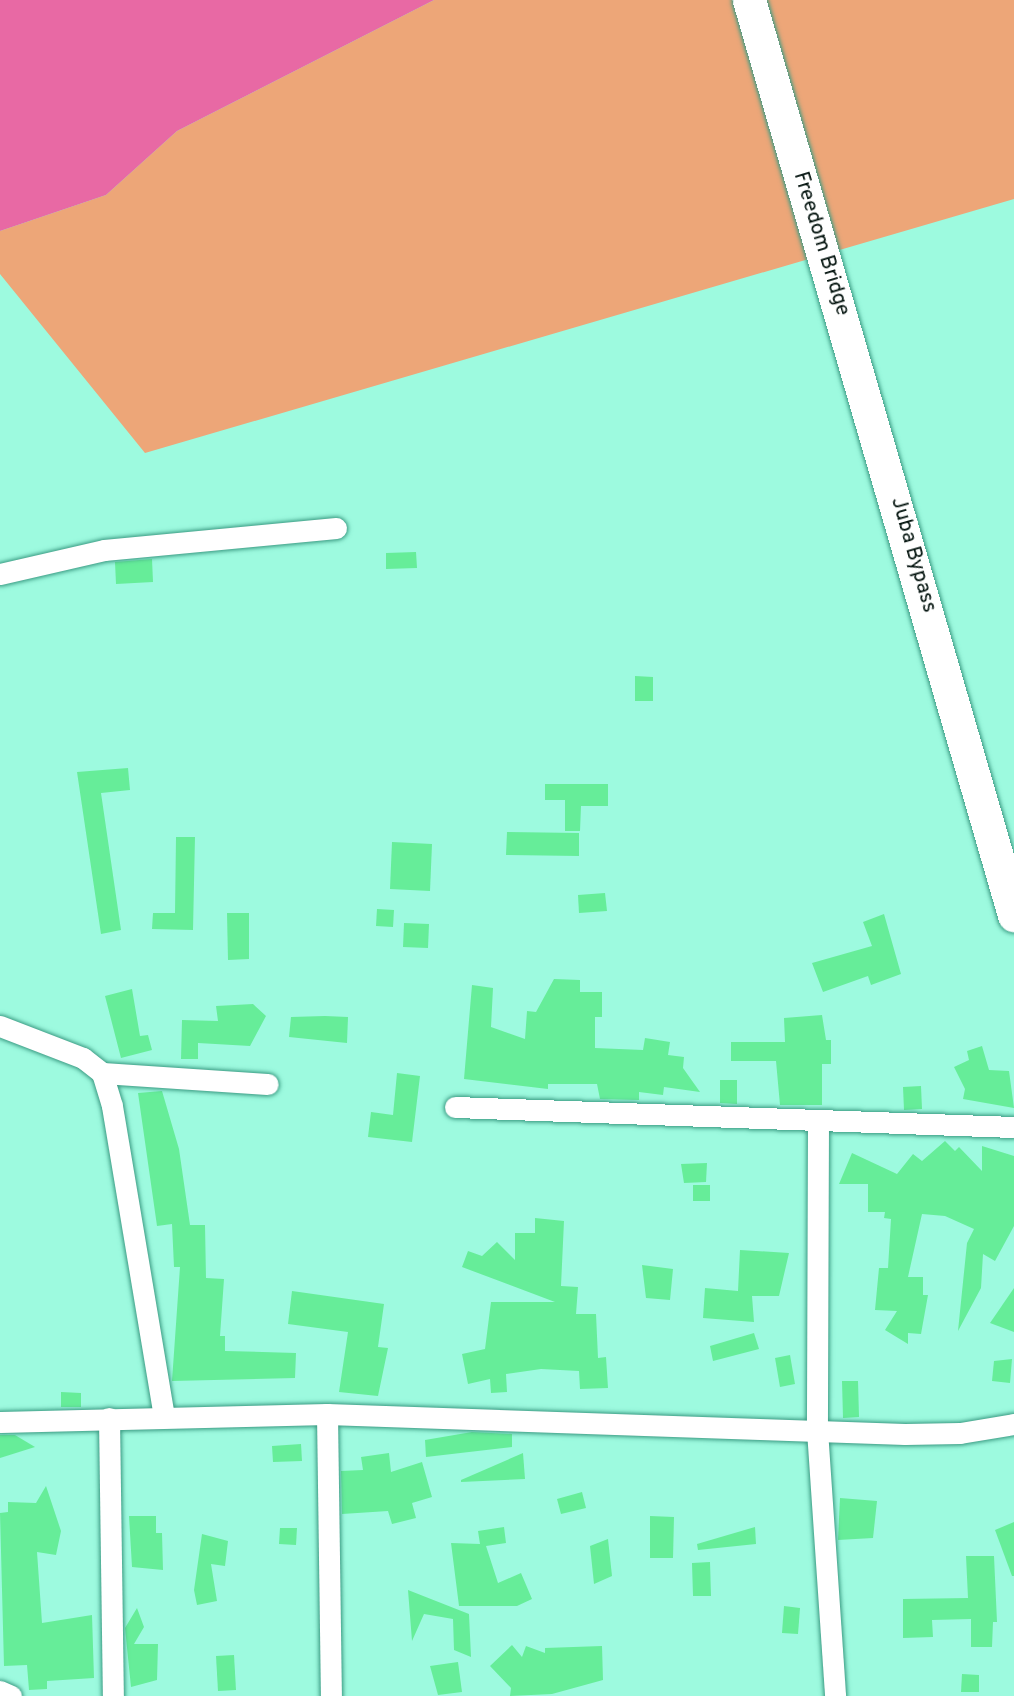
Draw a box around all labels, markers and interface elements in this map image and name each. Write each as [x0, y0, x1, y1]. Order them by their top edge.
street label: Freedom Bridge [787, 169, 855, 319]
street label: Juba Bypass [885, 494, 941, 616]

